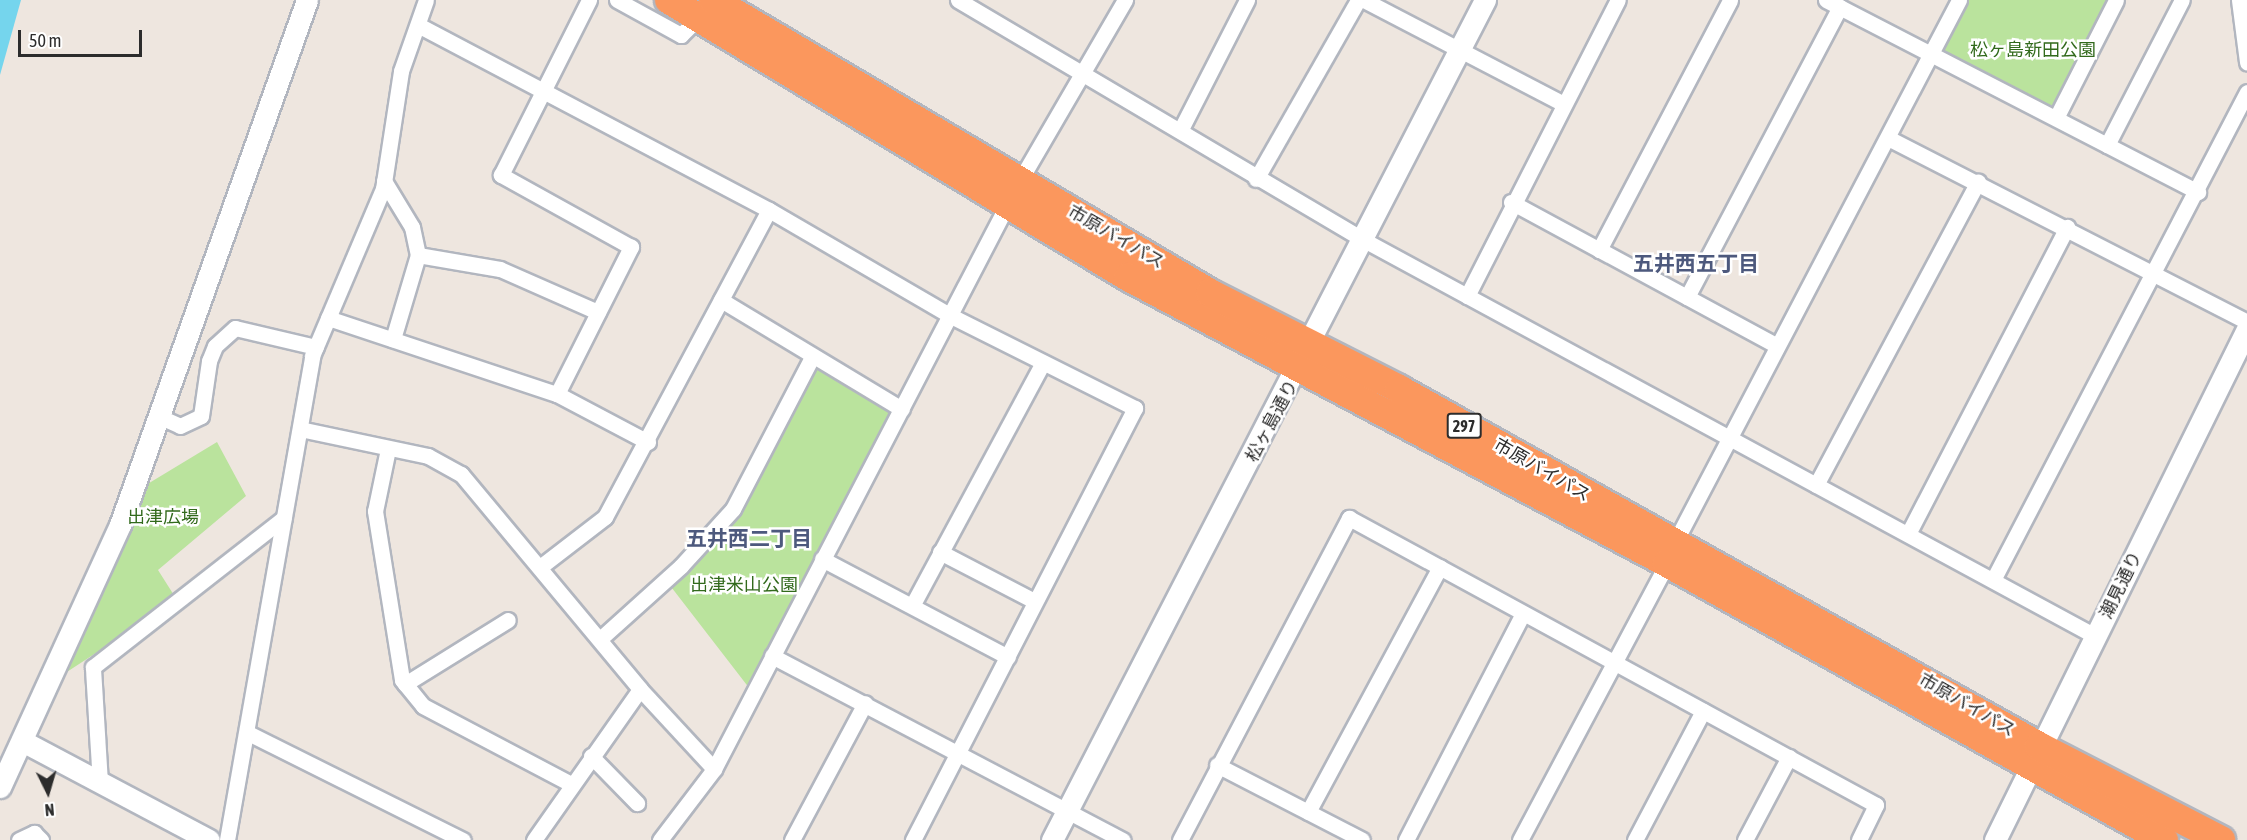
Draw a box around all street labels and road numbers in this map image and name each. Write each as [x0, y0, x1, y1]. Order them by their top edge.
street label: 市原バイパス [1064, 201, 1168, 273]
street label: 松ヶ島通り [1241, 376, 1303, 466]
road number: 297 [1446, 413, 1482, 439]
street label: 市原バイパス [1490, 434, 1594, 506]
street label: 潮見通り [2096, 548, 2146, 622]
street label: 市原バイパス [1915, 669, 2019, 741]

